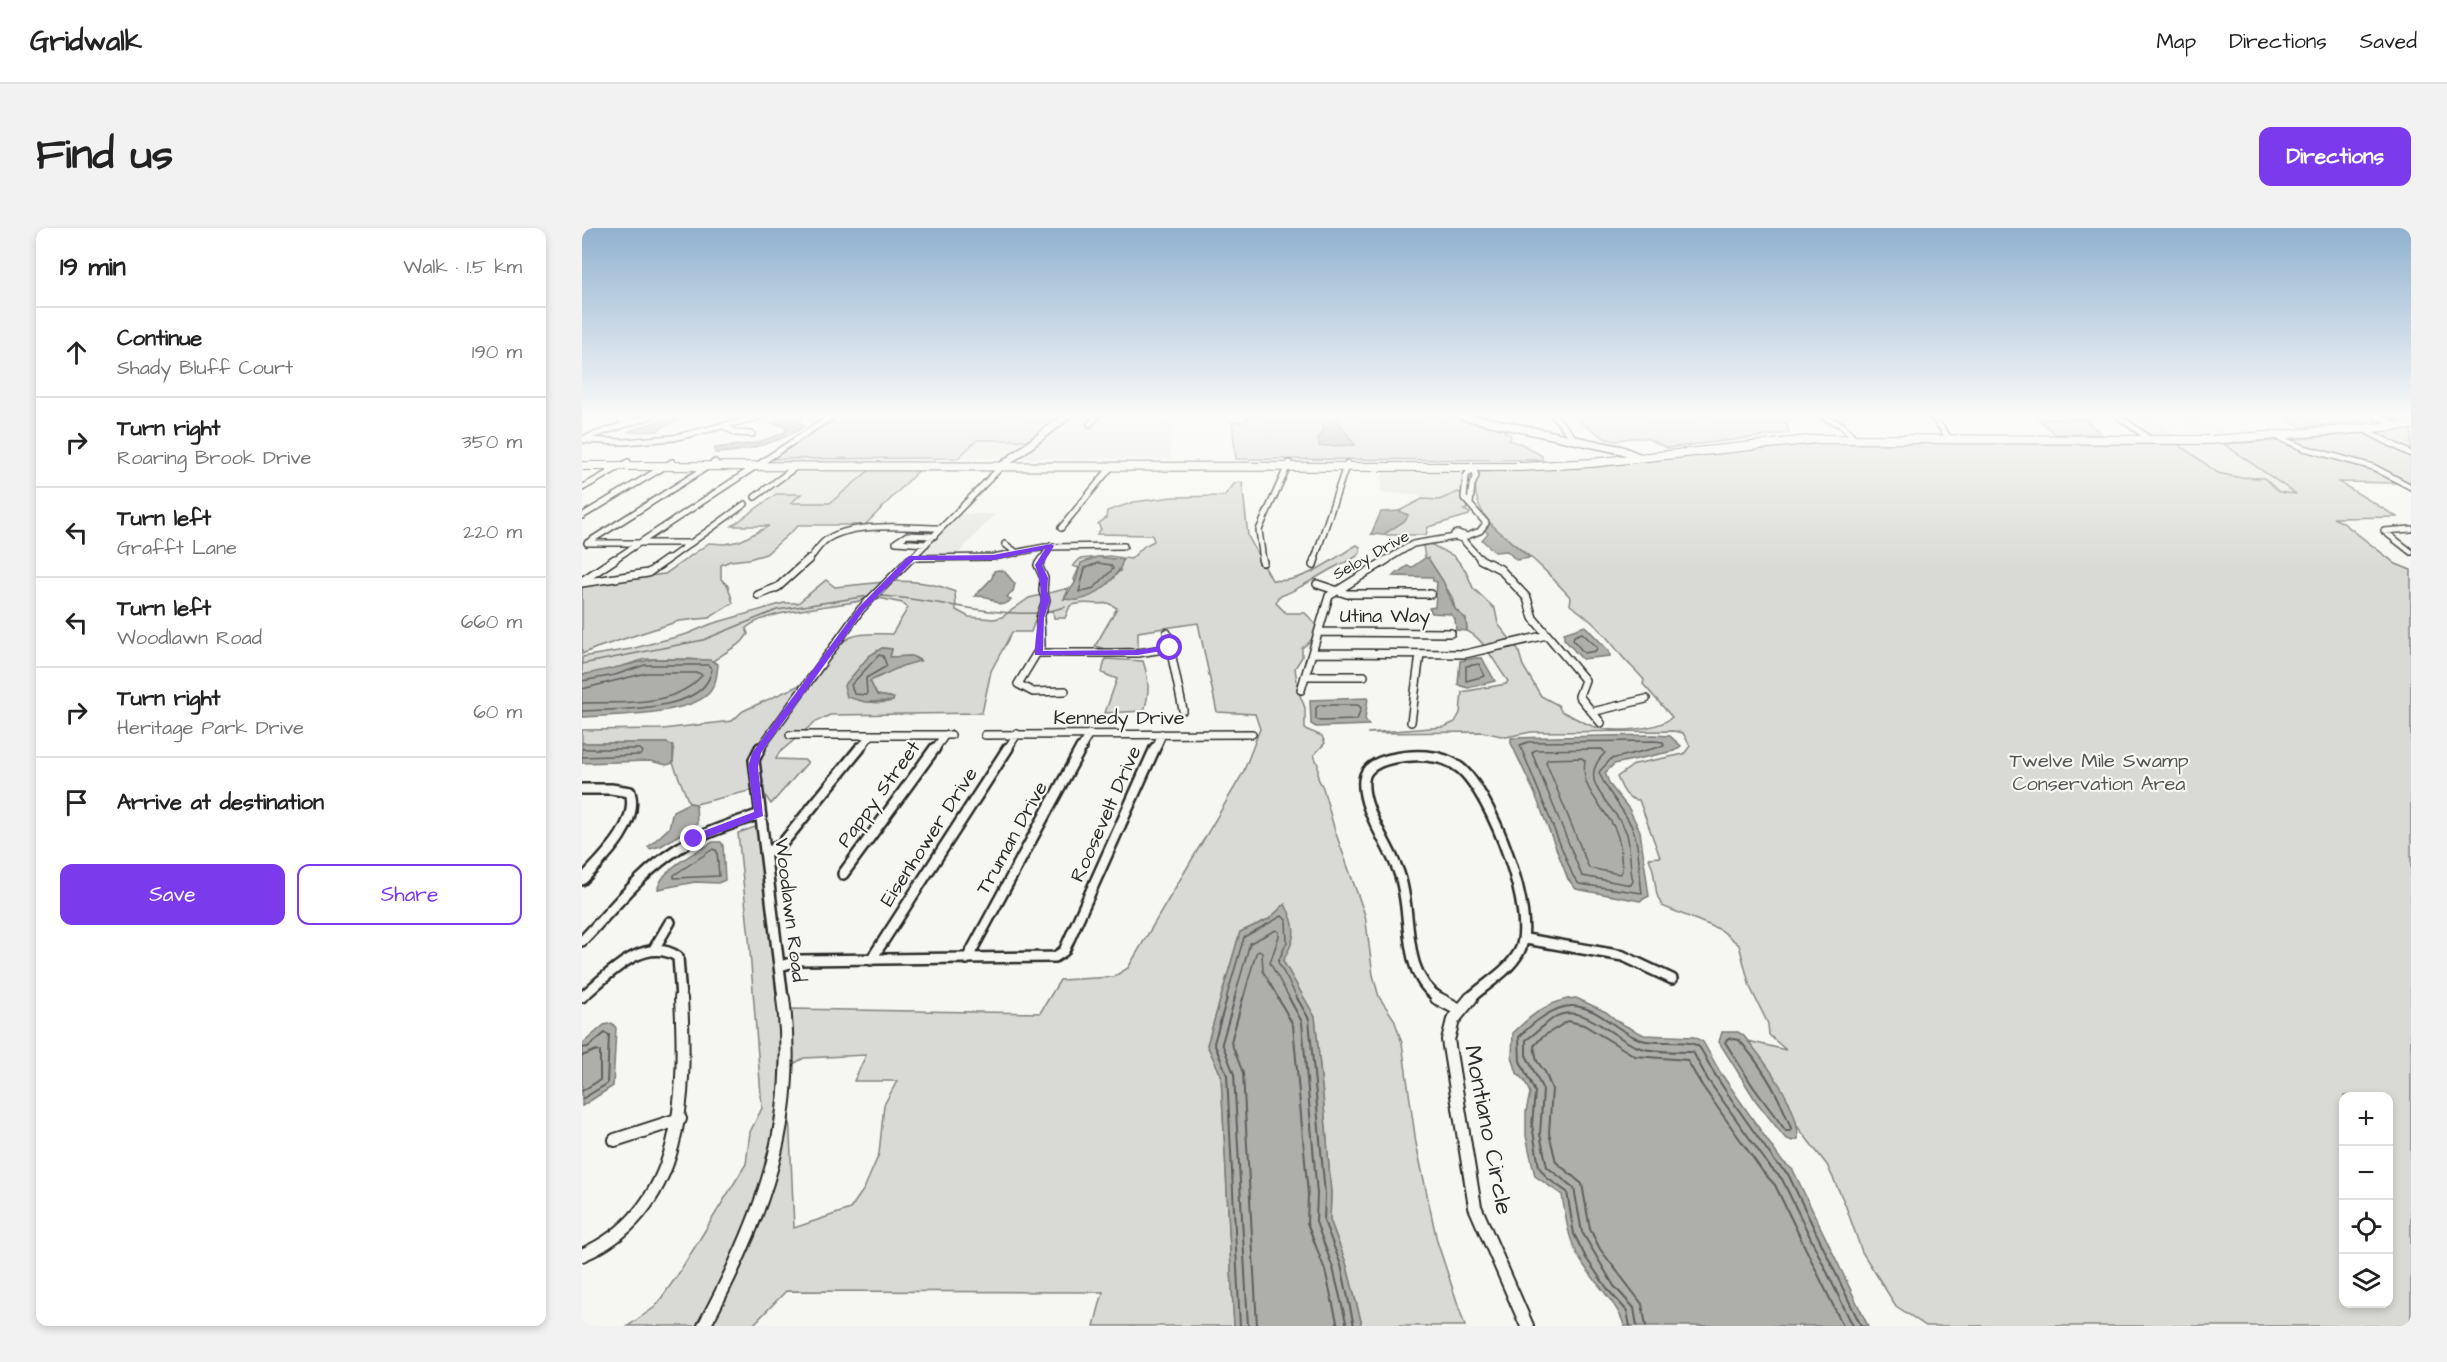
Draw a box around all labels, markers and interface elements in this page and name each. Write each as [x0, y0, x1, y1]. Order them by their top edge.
text: Gridwalk [30, 22, 142, 61]
text: Map [2156, 27, 2196, 56]
text: Directions [2229, 27, 2327, 56]
text: Saved [2360, 27, 2417, 56]
text: Find us [36, 127, 173, 185]
button: Directions [2259, 127, 2411, 186]
text: 19 min [60, 249, 126, 285]
text: Walk · 1.5 km [403, 253, 522, 281]
text: Continue [117, 323, 202, 354]
icon: ahead [60, 336, 93, 369]
text: 190 m [472, 338, 522, 366]
text: Shady Bluff Court [117, 354, 293, 382]
text: Turn right [117, 413, 220, 444]
icon: right [60, 426, 93, 459]
text: 350 m [461, 428, 522, 456]
text: Roaring Brook Drive [117, 444, 311, 472]
text: Turn left [117, 503, 211, 534]
icon: left [60, 516, 93, 549]
text: 220 m [463, 518, 522, 546]
street label: Seloy Drive [1329, 525, 1414, 586]
text: Grafft Lane [117, 534, 237, 562]
text: Turn left [117, 593, 211, 624]
street label: Utina Way [1340, 602, 1430, 631]
icon: left [60, 606, 93, 639]
text: 660 m [461, 608, 522, 636]
text: Woodlawn Road [117, 624, 262, 652]
route start [1156, 634, 1182, 660]
text: Turn right [117, 683, 220, 714]
icon: right [60, 696, 93, 729]
text: 60 m [473, 698, 522, 726]
street label: Kennedy Drive [1053, 704, 1185, 733]
text: Heritage Park Drive [117, 714, 304, 742]
street label: Pappy Street [831, 735, 928, 854]
street label: Roosevelt Drive [1063, 741, 1149, 887]
park label: Twelve Mile Swamp Conservation Area [2009, 747, 2189, 798]
street label: Eisenhower Drive [873, 762, 985, 912]
street label: Truman Drive [969, 776, 1055, 900]
icon: arrive [60, 786, 93, 819]
text: Arrive at destination [117, 787, 324, 818]
route end [680, 825, 706, 851]
street label: Woodlawn Road [767, 836, 813, 984]
button: Save [60, 864, 285, 925]
button: Share [297, 864, 522, 925]
street label: Montiano Circle [1455, 1042, 1521, 1218]
map controls [2339, 1092, 2393, 1308]
button: + [2339, 1092, 2393, 1146]
button: − [2339, 1146, 2393, 1200]
button: locate [2339, 1200, 2393, 1254]
button: layers [2339, 1254, 2393, 1308]

